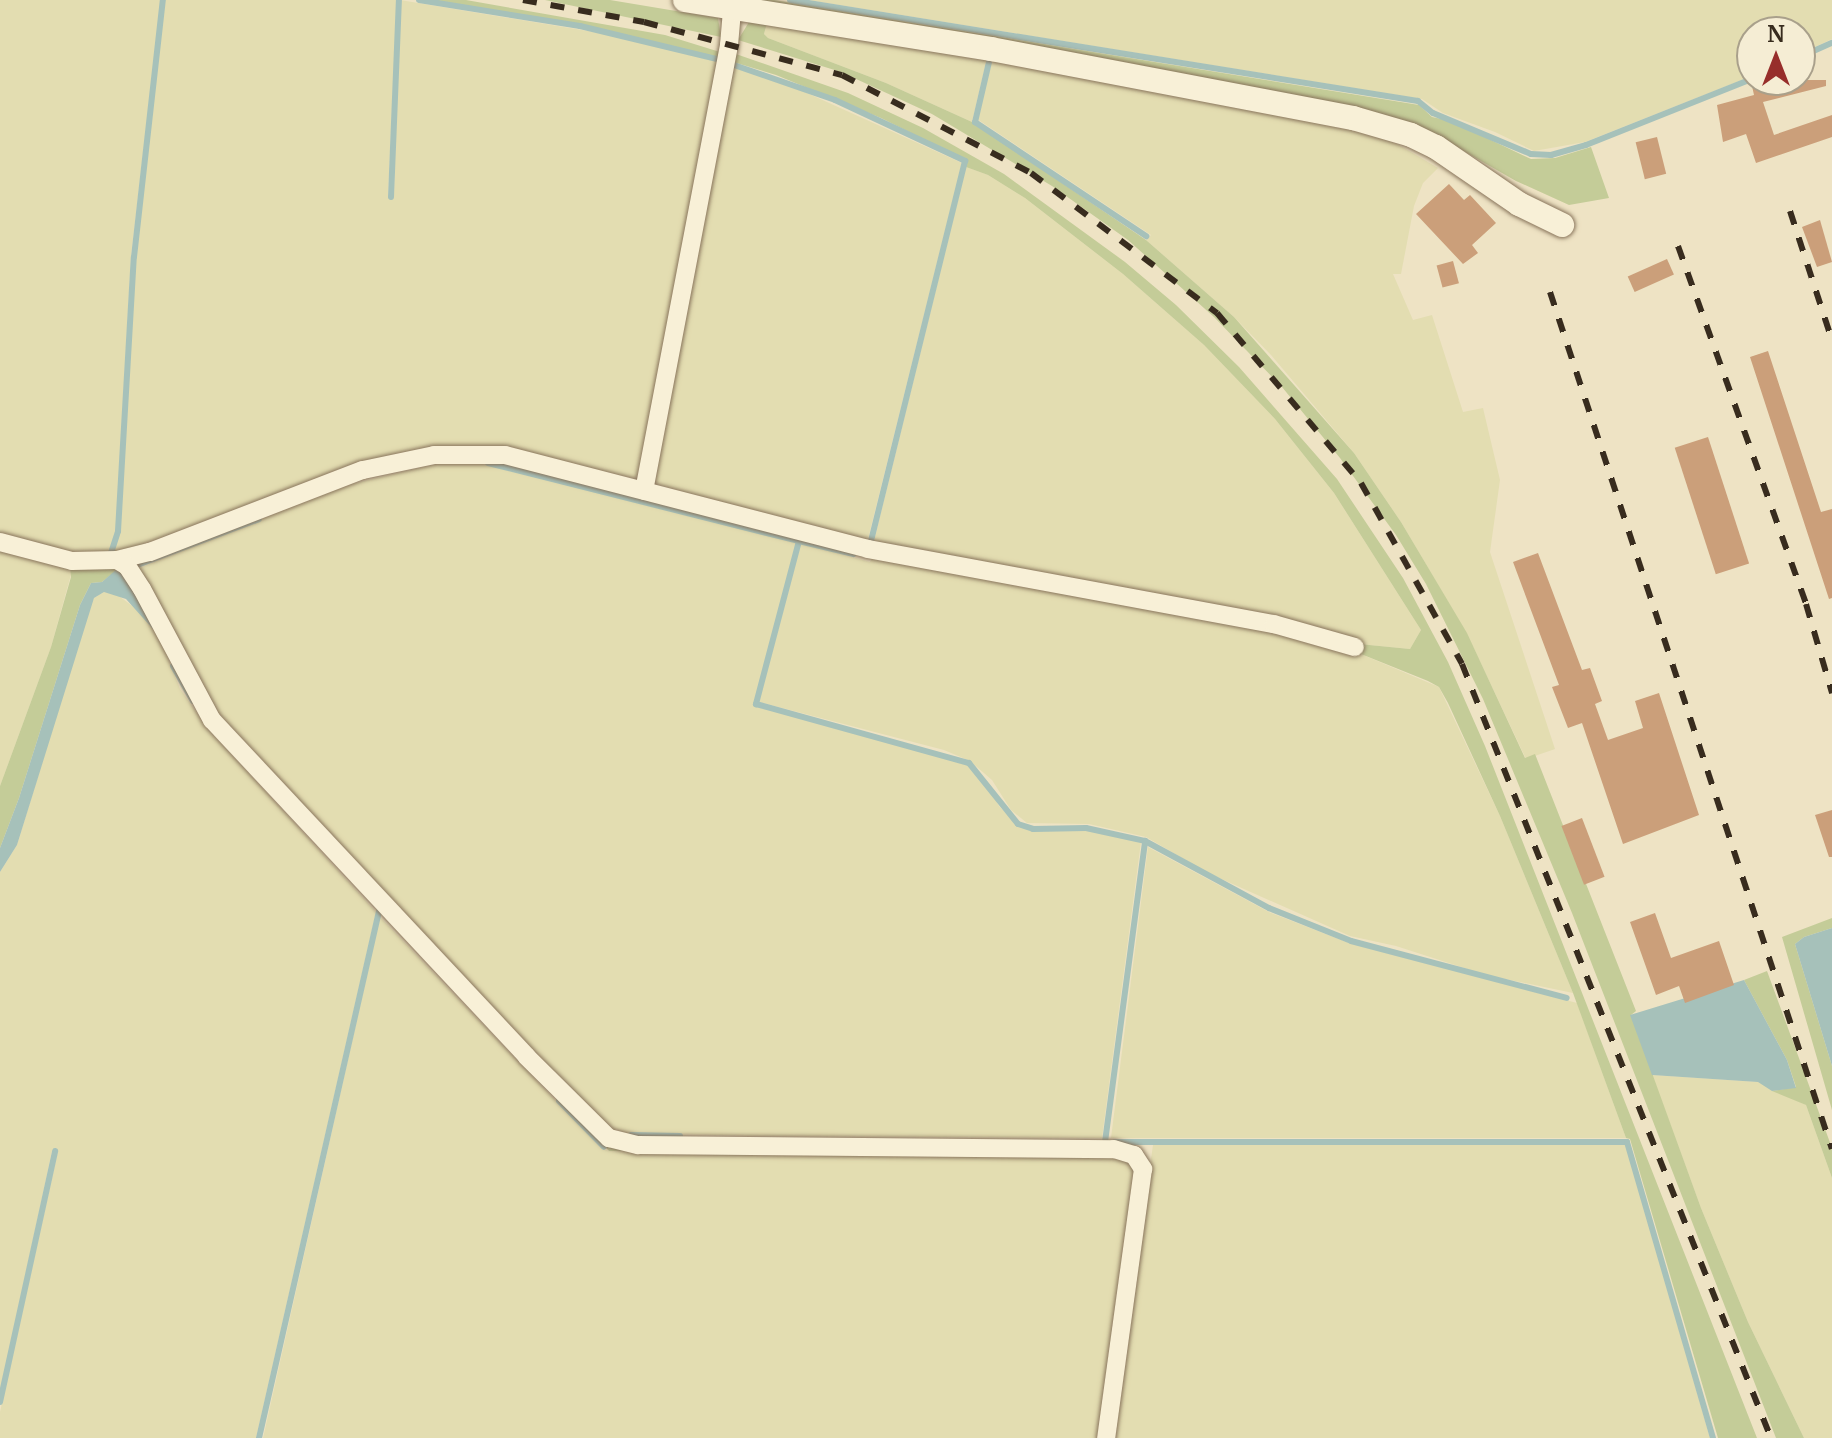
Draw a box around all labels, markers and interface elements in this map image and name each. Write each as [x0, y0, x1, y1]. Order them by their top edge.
north arrow [1736, 16, 1816, 96]
text: N [1767, 20, 1785, 48]

